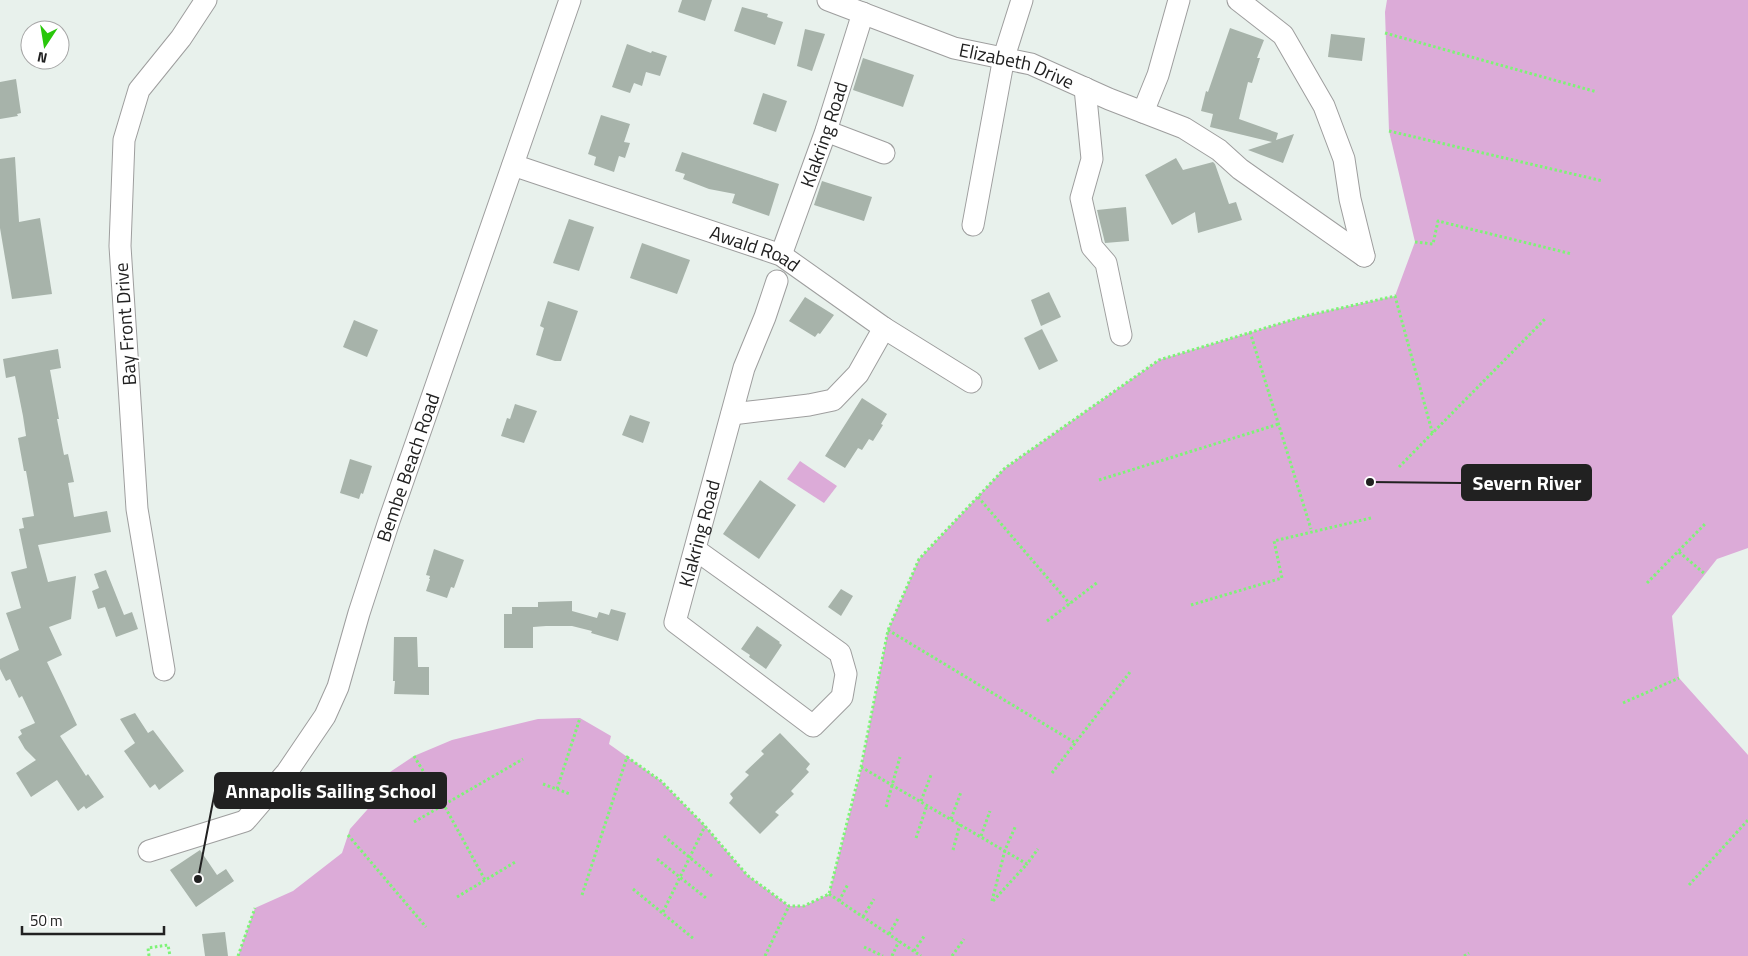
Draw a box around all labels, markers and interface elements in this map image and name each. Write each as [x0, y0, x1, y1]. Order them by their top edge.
north arrow [20, 20, 70, 70]
street label: Elizabeth Drive [956, 34, 1079, 96]
text: N [35, 47, 49, 69]
street label: Klakring Road [792, 78, 855, 191]
street label: Awald Road [706, 217, 807, 278]
street label: Bay Front Drive [106, 262, 143, 386]
street label: Bembe Beach Road [368, 389, 446, 545]
callout: Severn River [1462, 465, 1591, 500]
text: Severn River [1473, 467, 1582, 498]
street label: Klakring Road [670, 476, 727, 590]
callout: Annapolis Sailing School [215, 773, 446, 808]
text: Annapolis Sailing School [226, 775, 436, 806]
scale bar [22, 904, 165, 936]
text: 50 m [30, 909, 63, 932]

